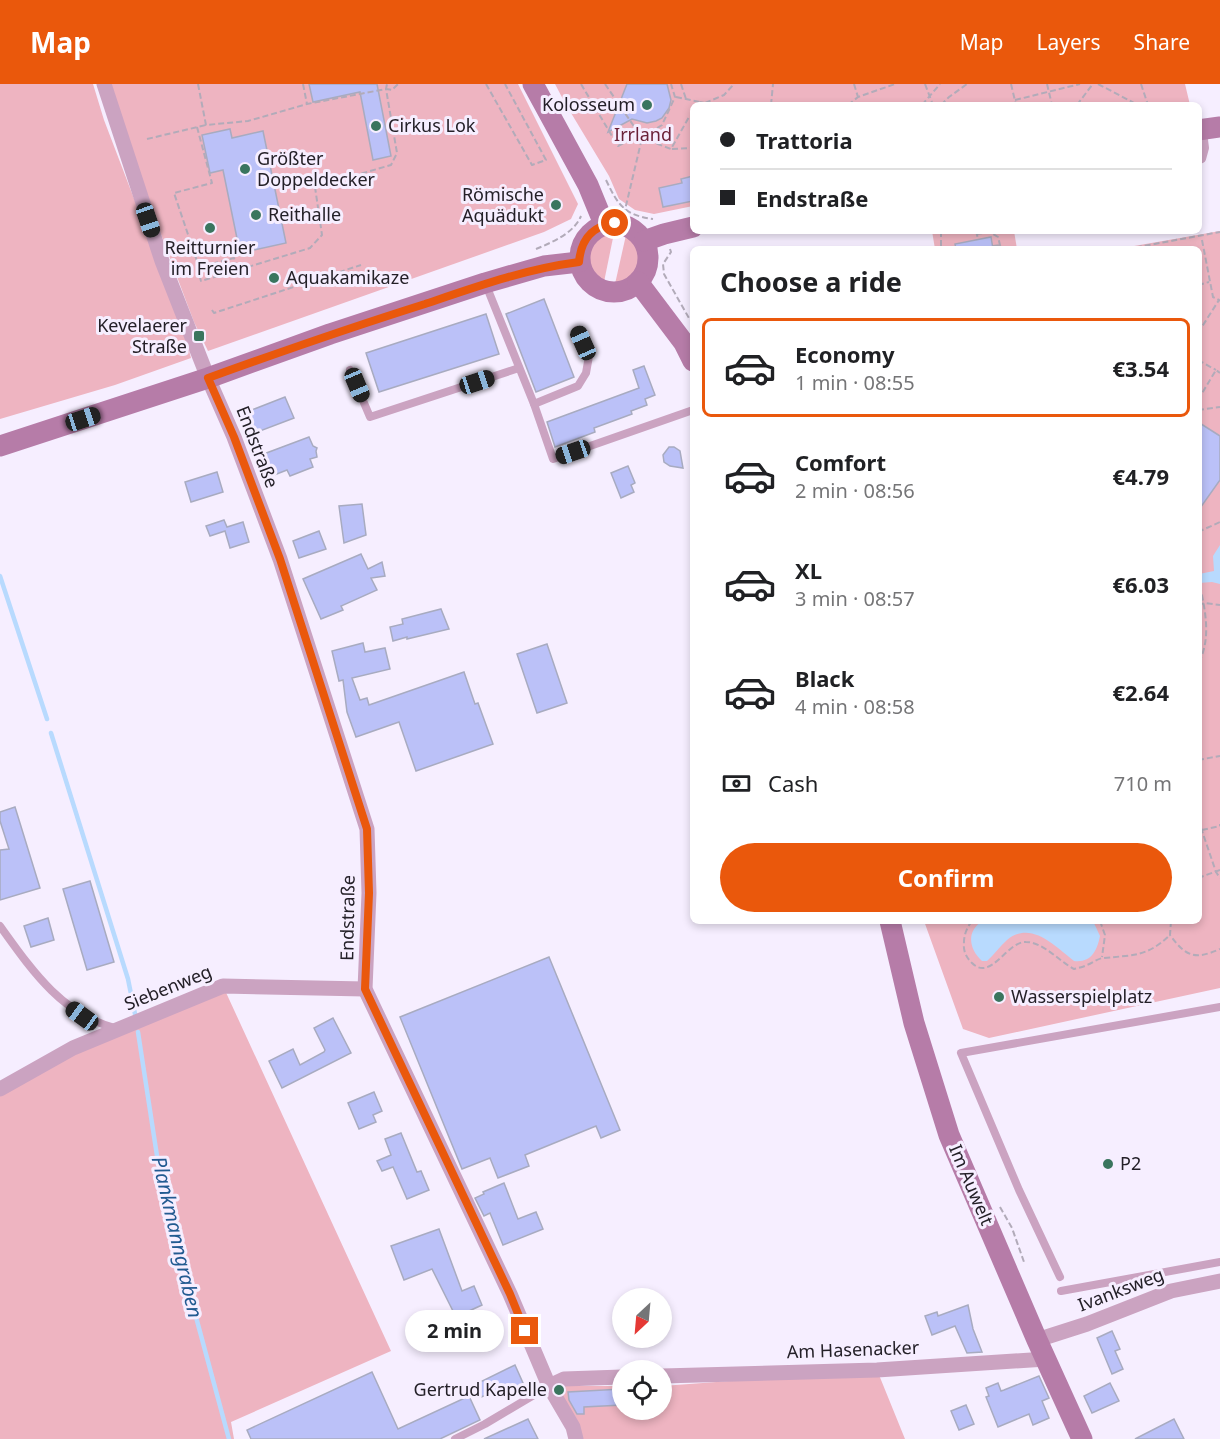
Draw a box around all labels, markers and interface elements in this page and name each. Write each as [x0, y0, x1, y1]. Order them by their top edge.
text: Map [30, 23, 91, 61]
text: Map [960, 28, 1004, 56]
text: Layers [1037, 28, 1101, 56]
text: Share [1134, 28, 1190, 56]
place label: Kolosseum [542, 92, 635, 116]
marker: Kolosseum [640, 98, 654, 112]
place label: Cirkus Lok [388, 113, 476, 137]
marker: Cirkus Lok [369, 119, 383, 133]
park label: Irrland [614, 122, 672, 146]
text: Trattoria [756, 125, 853, 155]
place label: Größter Doppeldecker [257, 146, 376, 191]
marker: Größter Doppeldecker [238, 162, 252, 176]
place label: Römische Aquädukt [462, 182, 544, 227]
text: Endstraße [756, 183, 868, 213]
marker: Römische Aquädukt [549, 198, 563, 212]
car [134, 200, 162, 240]
place label: Reithalle [268, 202, 341, 226]
marker: Reithalle [249, 208, 263, 222]
route start [601, 209, 628, 236]
marker: Reitturnier im Freien [203, 221, 217, 235]
place label: Reitturnier im Freien [165, 235, 256, 280]
text: Choose a ride [720, 263, 902, 300]
place label: Aquakamikaze [286, 265, 409, 289]
marker: Aquakamikaze [267, 271, 281, 285]
place label: Kevelaerer Straße [97, 313, 188, 358]
car [567, 323, 599, 363]
marker: Kevelaerer Straße [192, 329, 206, 343]
text: Economy [795, 339, 894, 369]
icon: car [723, 341, 777, 395]
text: €3.54 [1112, 353, 1169, 383]
car [342, 365, 372, 405]
car [457, 368, 497, 396]
text: 1 min · 08:55 [795, 369, 915, 396]
street label: Endstraße [231, 402, 285, 491]
car [63, 405, 103, 433]
car [553, 438, 593, 466]
text: Comfort [795, 447, 886, 477]
icon: car [723, 449, 777, 503]
text: €4.79 [1112, 461, 1169, 491]
text: 2 min · 08:56 [795, 477, 915, 504]
text: XL [795, 555, 822, 585]
icon: car [723, 557, 777, 611]
text: €6.03 [1112, 569, 1169, 599]
text: 3 min · 08:57 [795, 585, 915, 612]
text: Black [795, 663, 854, 693]
icon: car [723, 665, 777, 719]
text: €2.64 [1112, 677, 1169, 707]
text: 4 min · 08:58 [795, 693, 915, 720]
icon: cash [720, 767, 753, 800]
text: Cash [768, 768, 818, 798]
text: 710 m [1114, 770, 1172, 797]
button: Confirm [720, 843, 1172, 912]
street label: Endstraße [334, 875, 360, 961]
street label: Siebenweg [120, 959, 215, 1016]
place label: Wasserspielplatz [1011, 984, 1152, 1008]
marker: Wasserspielplatz [992, 990, 1006, 1004]
car [62, 998, 102, 1034]
street label: Im Auwelt [944, 1140, 1000, 1229]
place label: P2 [1120, 1151, 1141, 1175]
water label: Plankmanngraben [146, 1153, 209, 1320]
marker: P2 [1101, 1157, 1115, 1171]
street label: Ivanksweg [1074, 1262, 1167, 1316]
north arrow [612, 1288, 672, 1348]
map controls [612, 1288, 672, 1420]
callout: 2 min [405, 1310, 504, 1352]
text: 2 min [427, 1317, 482, 1344]
route end [511, 1317, 538, 1344]
street label: Am Hasenacker [786, 1335, 920, 1363]
button: locate [612, 1360, 672, 1420]
place label: Gertrud Kapelle [414, 1377, 547, 1401]
marker: Gertrud Kapelle [552, 1383, 566, 1397]

